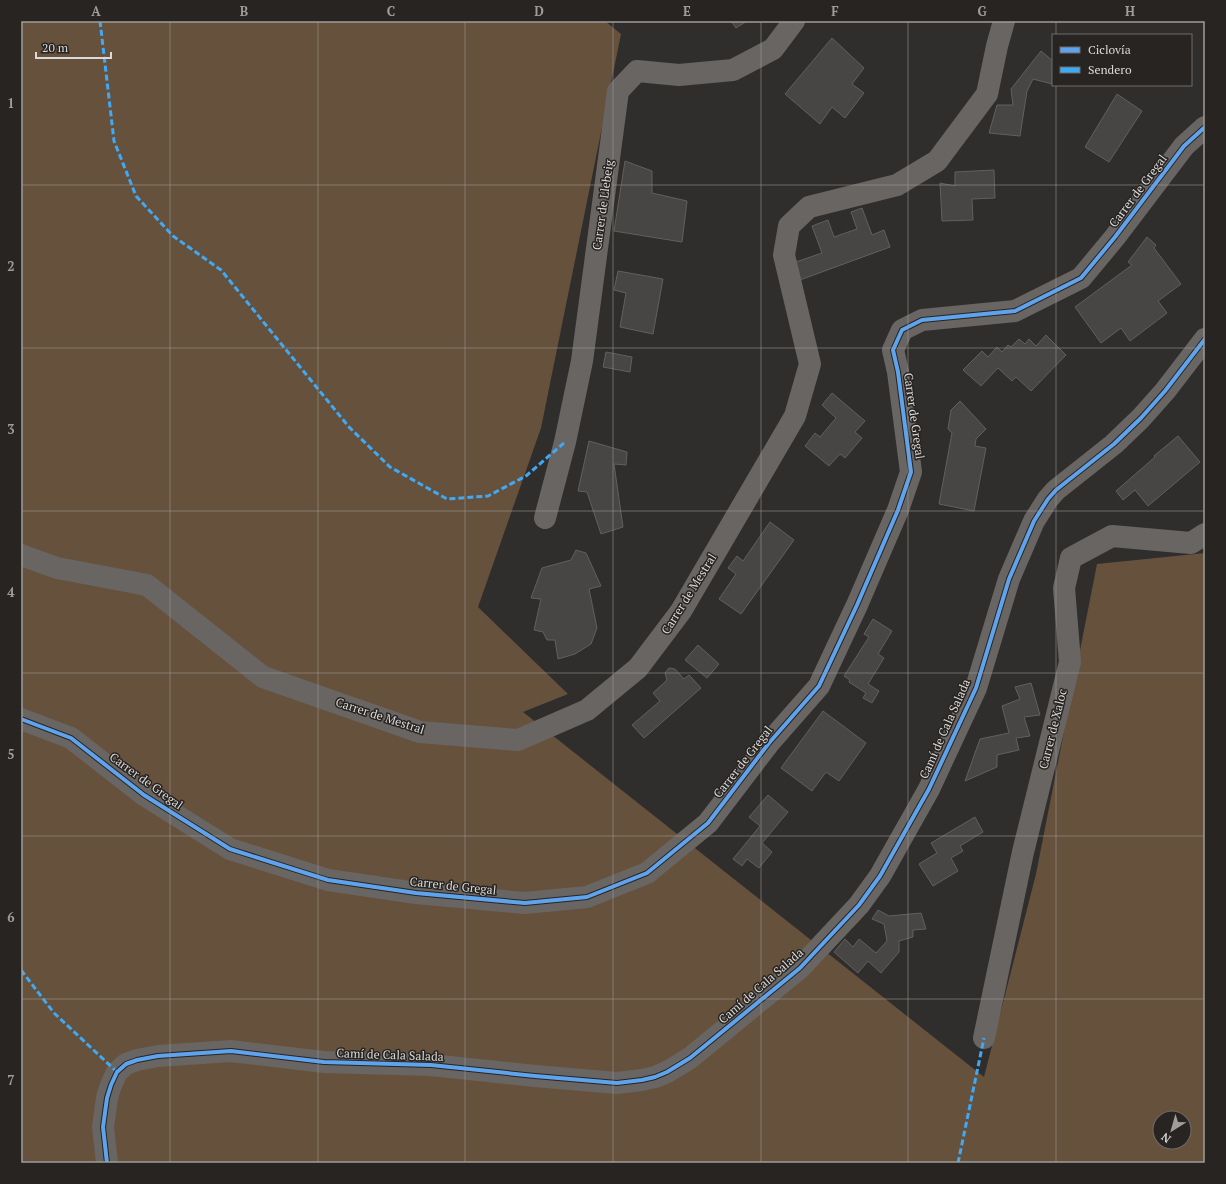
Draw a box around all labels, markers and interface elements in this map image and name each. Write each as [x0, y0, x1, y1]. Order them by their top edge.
text: A [91, 2, 101, 20]
text: B [240, 2, 248, 20]
text: C [387, 2, 395, 20]
text: D [534, 2, 544, 20]
text: E [683, 2, 691, 20]
text: F [831, 2, 839, 20]
text: G [977, 2, 987, 20]
text: H [1125, 2, 1135, 20]
scale bar [36, 34, 111, 60]
legend [1052, 34, 1192, 86]
text: 20 m [42, 40, 69, 55]
text: Ciclovía [1088, 42, 1131, 57]
text: Sendero [1088, 62, 1132, 77]
text: 1 [7, 94, 15, 112]
street label: Carrer de Gregal [1105, 151, 1170, 230]
street label: Carrer de Llebeig [589, 158, 616, 251]
text: 2 [7, 257, 15, 275]
street label: Carrer de Gregal [901, 372, 928, 460]
text: 3 [7, 420, 15, 438]
street label: Carrer de Mestral [658, 550, 720, 637]
text: 4 [7, 583, 15, 601]
street label: Camí de Cala Salada [916, 677, 973, 781]
street label: Carrer de Xaloc [1035, 687, 1070, 771]
street label: Carrer de Mestral [334, 694, 427, 737]
street label: Carrer de Gregal [710, 722, 776, 801]
text: 5 [7, 745, 15, 763]
street label: Carrer de Gregal [107, 749, 186, 812]
street label: Carrer de Gregal [409, 873, 498, 898]
text: 6 [7, 908, 15, 926]
street label: Camí de Cala Salada [715, 945, 806, 1027]
street label: Camí de Cala Salada [336, 1045, 444, 1064]
text: 7 [7, 1071, 15, 1089]
north arrow [1152, 1110, 1192, 1150]
text: N [1158, 1129, 1174, 1146]

